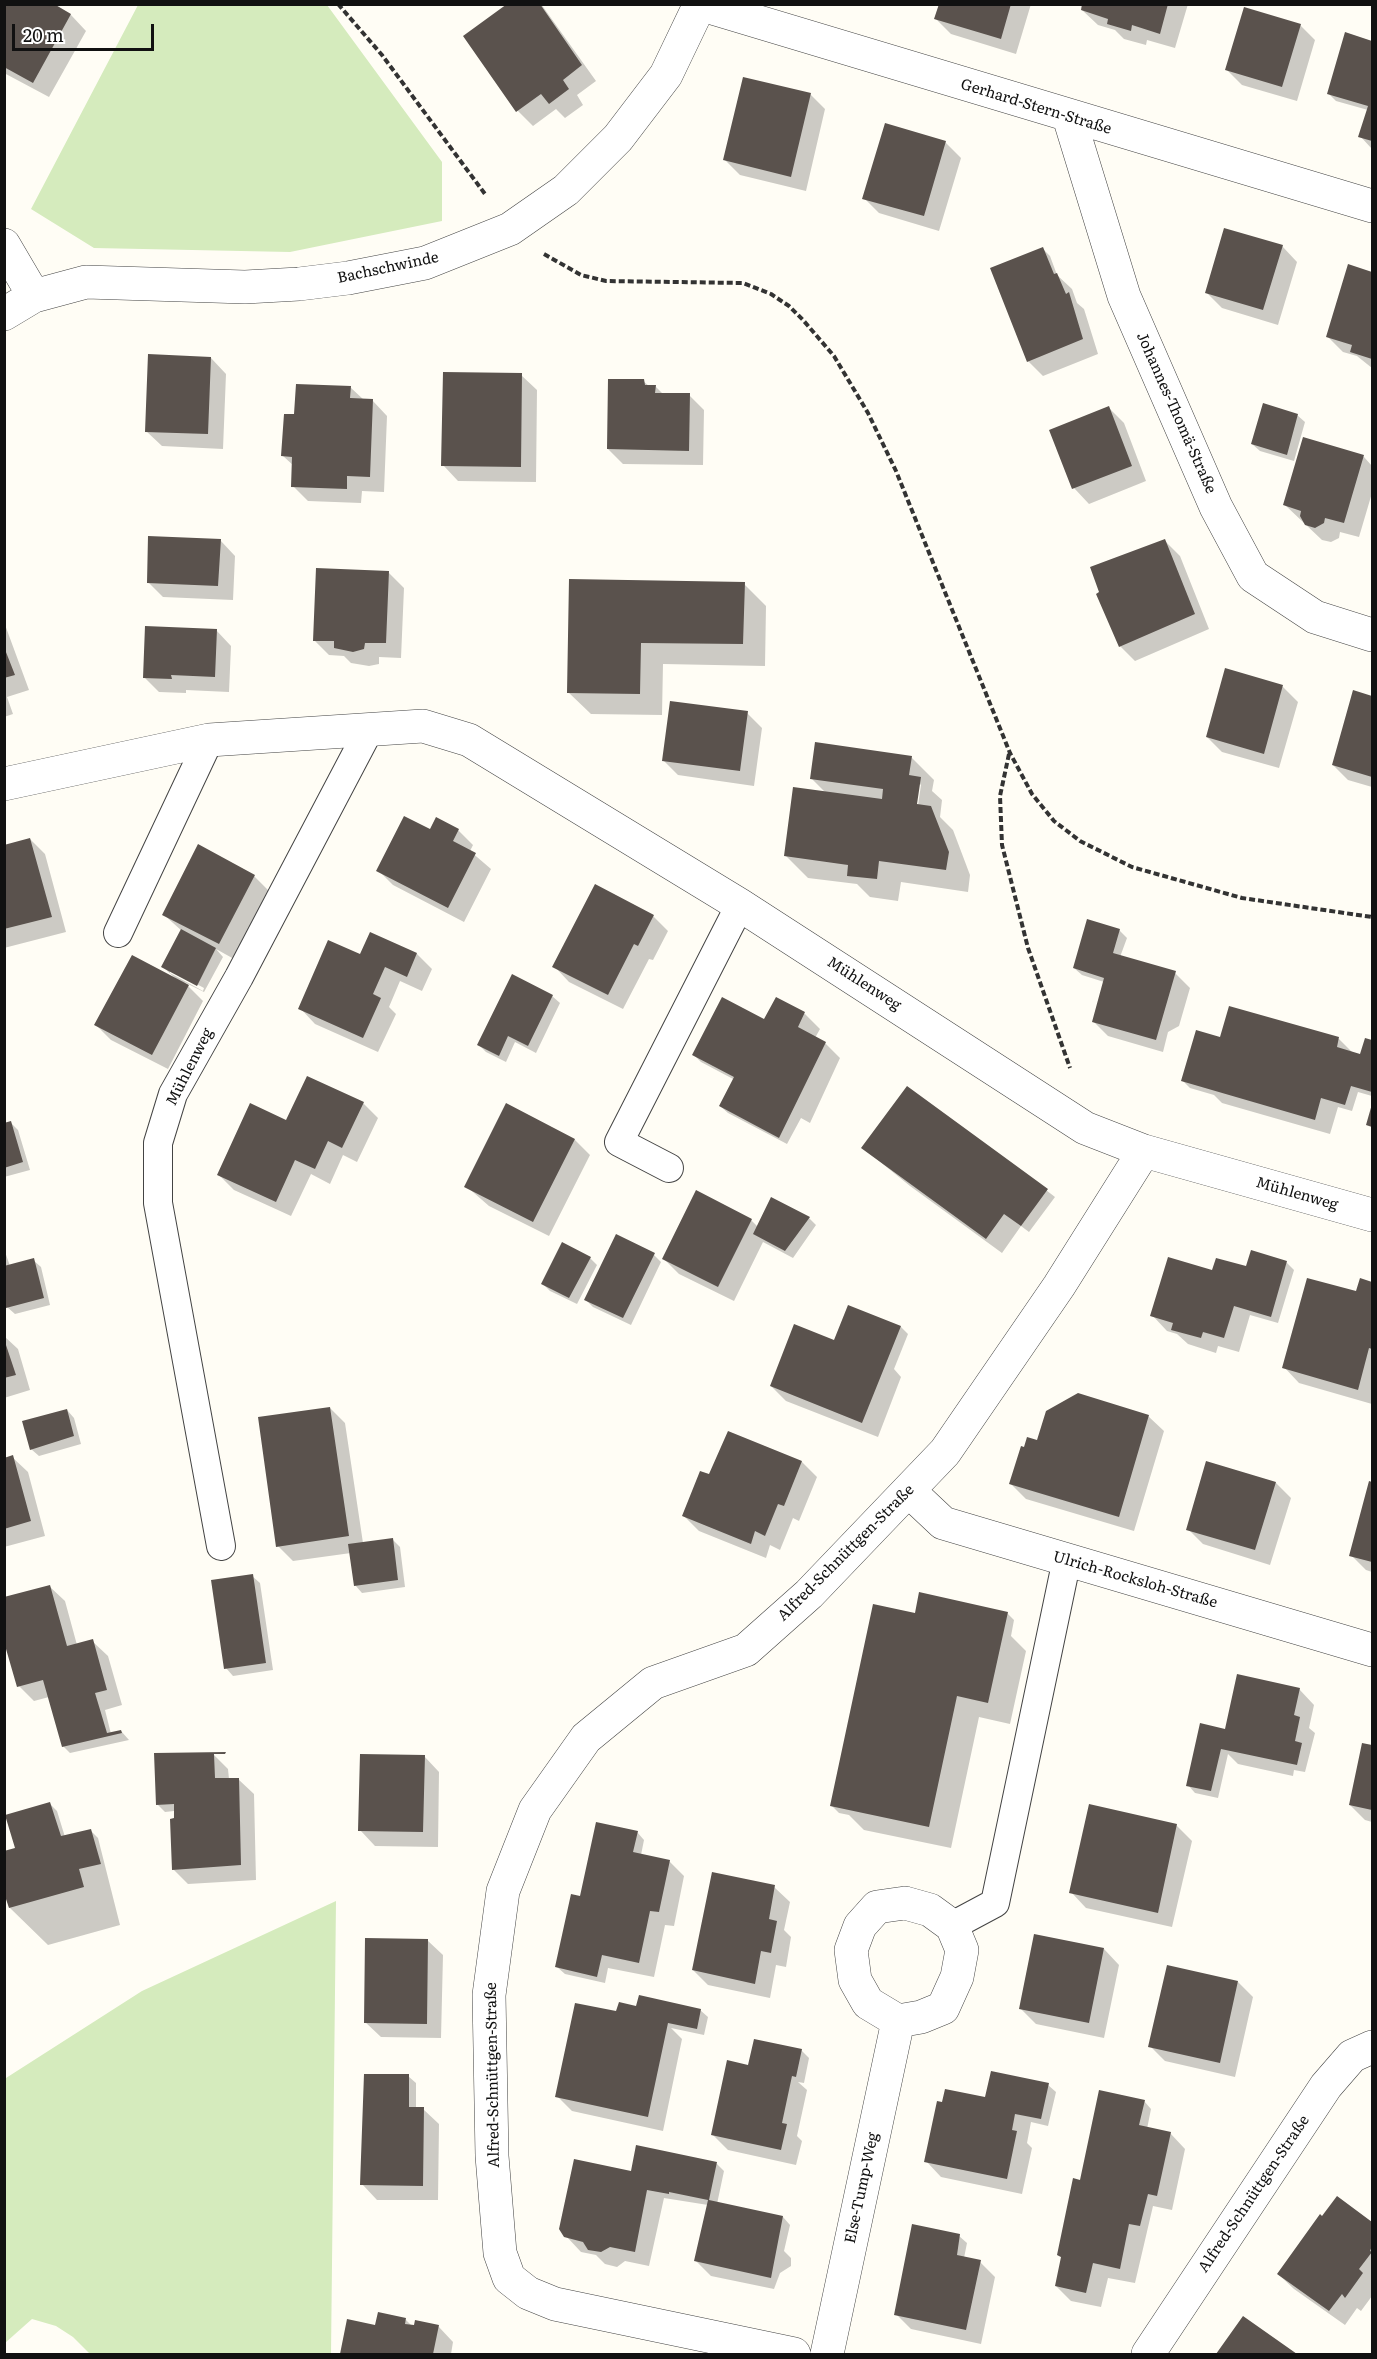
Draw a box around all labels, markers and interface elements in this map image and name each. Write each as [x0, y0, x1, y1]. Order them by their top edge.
scale bar [15, 12, 158, 50]
text: 20 m [23, 21, 64, 48]
street label: Gerhard-Stern-Straße [959, 76, 1113, 138]
street label: Bachschwinde [336, 248, 440, 288]
street label: Johannes-Thomä-Straße [1132, 330, 1220, 496]
street label: Mühlenweg [824, 953, 904, 1015]
street label: Mühlenweg [163, 1025, 217, 1109]
street label: Mühlenweg [1254, 1174, 1340, 1214]
street label: Alfred-Schnüttgen-Straße [774, 1481, 918, 1625]
street label: Ulrich-Rocksloh-Straße [1051, 1548, 1219, 1612]
street label: Alfred-Schnüttgen-Straße [482, 1982, 504, 2168]
street label: Alfred-Schnüttgen-Straße [1195, 2112, 1313, 2276]
street label: Else-Tump-Weg [841, 2131, 883, 2245]

